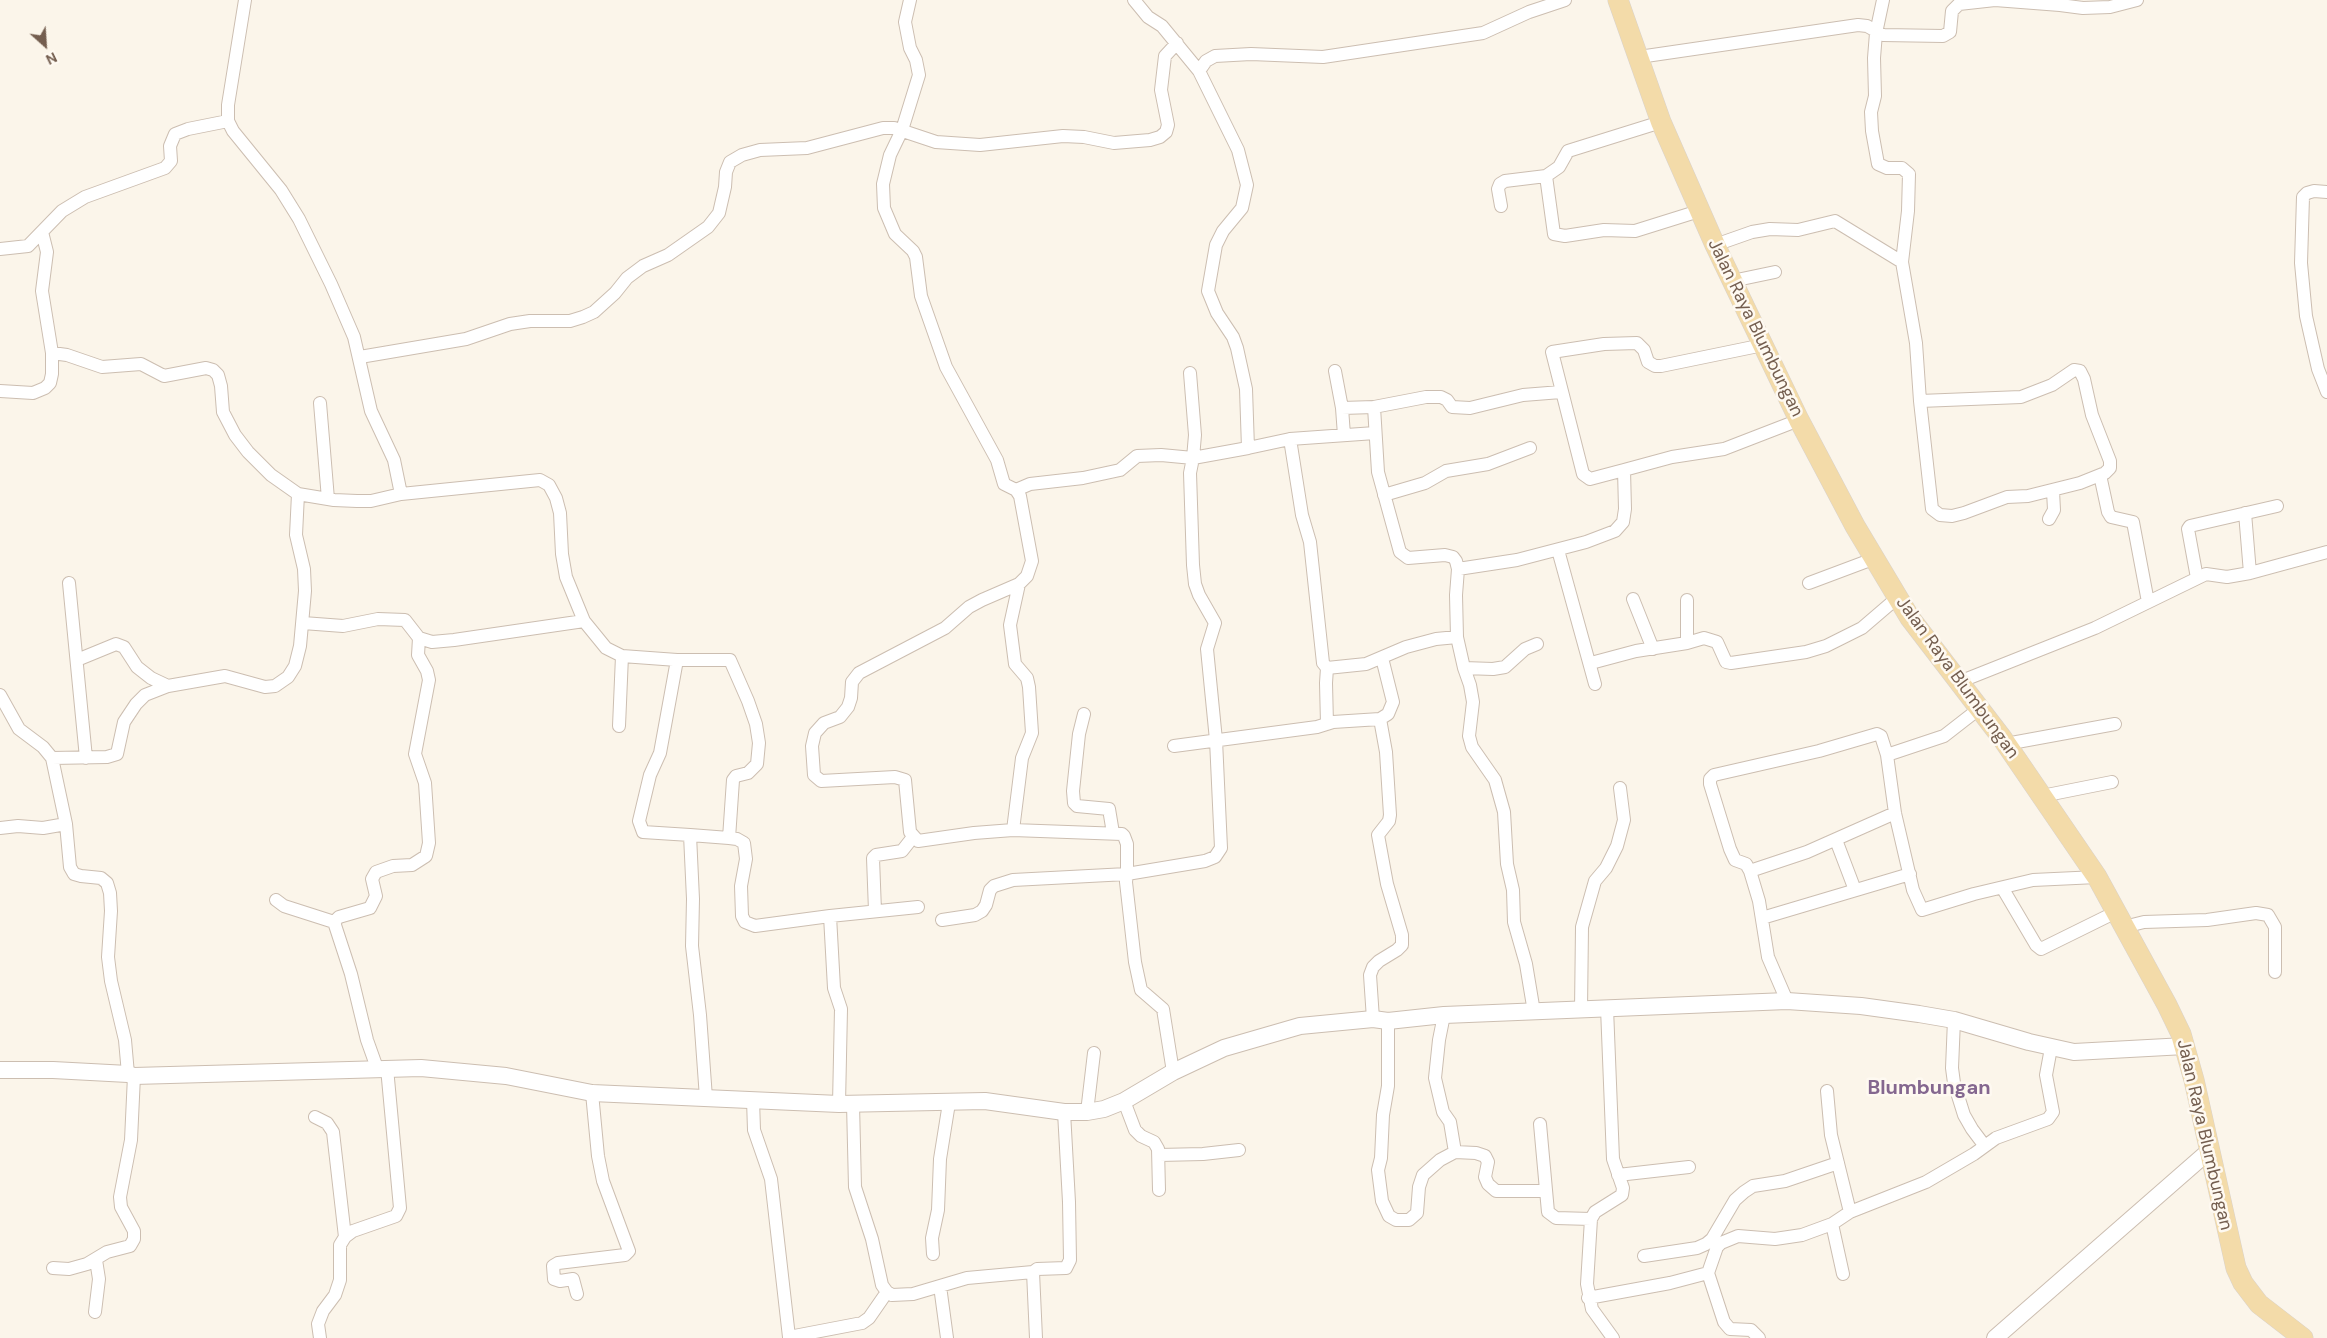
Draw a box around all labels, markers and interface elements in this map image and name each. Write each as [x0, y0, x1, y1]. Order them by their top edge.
north arrow [20, 20, 70, 70]
text: N [43, 48, 60, 69]
street label: Jalan Raya Blumbungan [1703, 236, 1807, 420]
street label: Jalan Raya Blumbungan [1891, 593, 2023, 763]
street label: Jalan Raya Blumbungan [2172, 1038, 2236, 1232]
district label: Blumbungan [1868, 1077, 1990, 1101]

